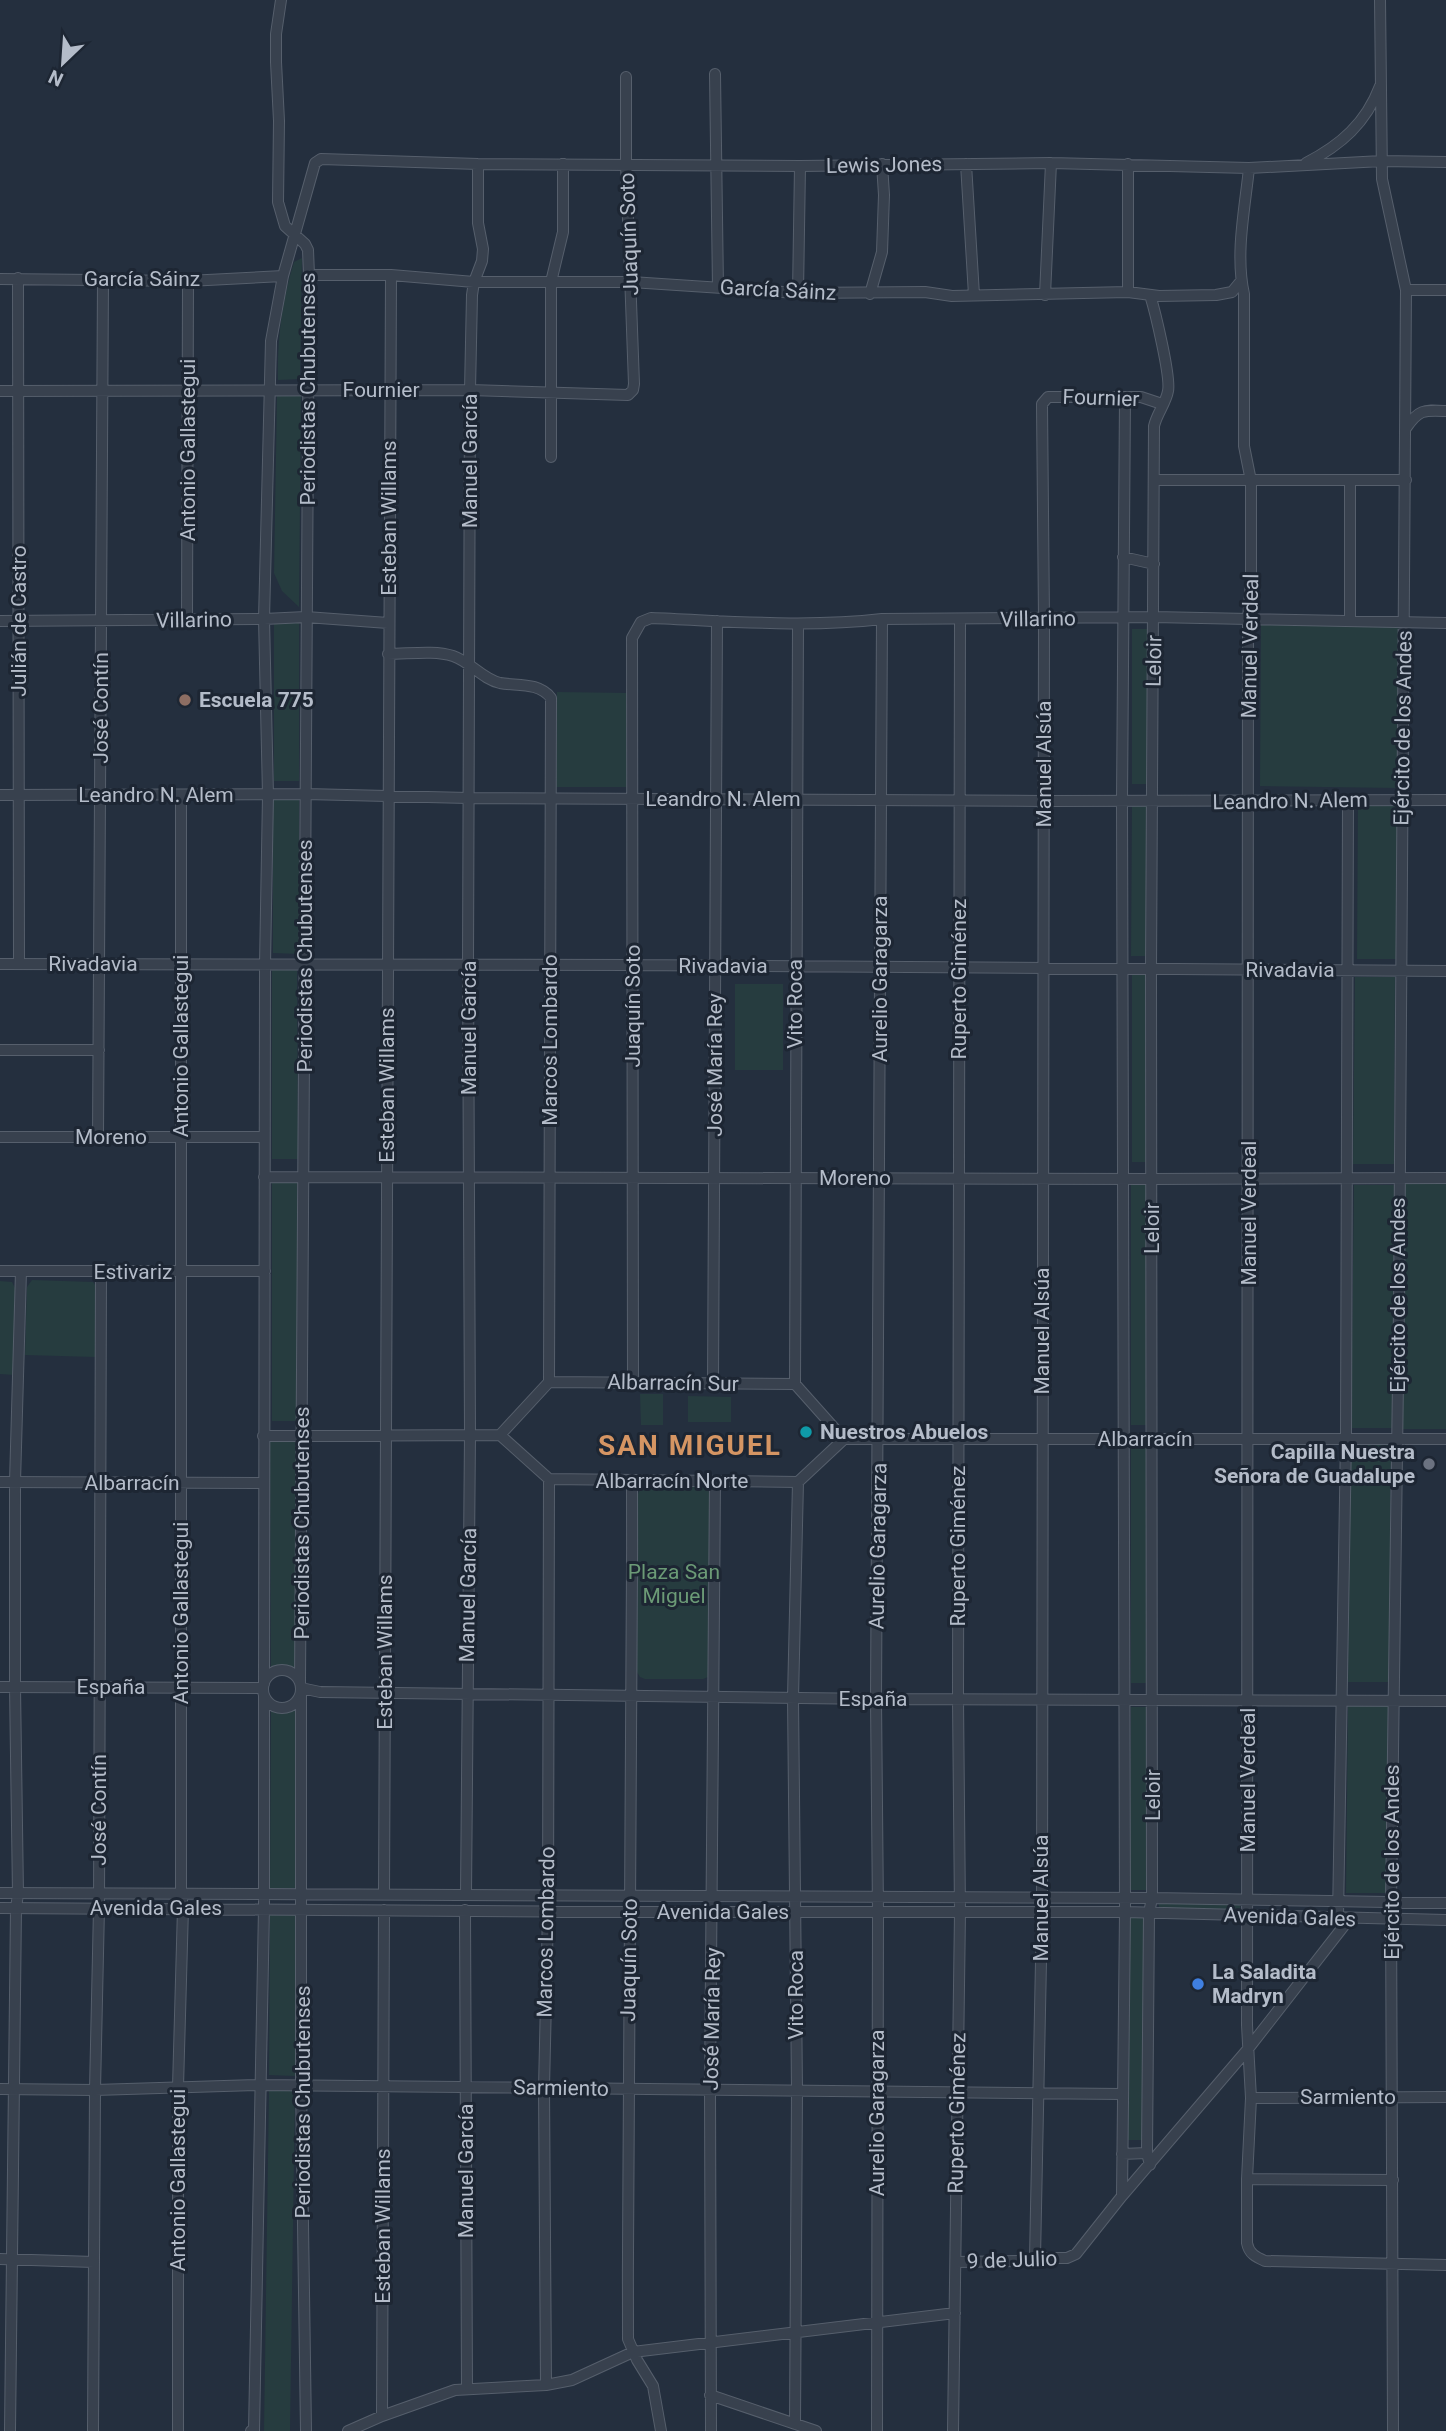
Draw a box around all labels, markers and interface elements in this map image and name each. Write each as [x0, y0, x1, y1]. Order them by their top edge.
north arrow [28, 28, 98, 98]
text: N [45, 65, 67, 91]
street label: Lewis Jones [826, 152, 942, 178]
street label: Juaquín Soto [615, 172, 643, 296]
street label: García Sáinz [84, 267, 200, 291]
street label: Periodistas Chubutenses [296, 272, 320, 506]
street label: García Sáinz [719, 275, 837, 305]
street label: Antonio Gallastegui [176, 359, 200, 541]
street label: Fournier [342, 378, 420, 402]
street label: Fournier [1062, 385, 1140, 411]
street label: Manuel García [458, 394, 482, 528]
street label: Esteban Willams [377, 440, 401, 596]
street label: Julián de Castro [7, 545, 31, 697]
street label: Manuel Verdeal [1237, 573, 1263, 719]
street label: Villarino [1000, 606, 1076, 632]
street label: Villarino [156, 607, 232, 633]
street label: Ejército de los Andes [1389, 630, 1417, 826]
street label: Leloir [1142, 635, 1166, 687]
street label: José Contín [89, 652, 113, 764]
place label: Escuela 775 [199, 688, 314, 712]
marker: Escuela 775 [177, 692, 193, 708]
street label: Manuel Alsúa [1032, 700, 1056, 828]
street label: Leandro N. Alem [78, 783, 234, 807]
street label: Leandro N. Alem [645, 787, 801, 811]
street label: Leandro N. Alem [1212, 788, 1368, 814]
street label: Periodistas Chubutenses [293, 839, 317, 1073]
street label: Aurelio Garagarza [868, 896, 892, 1062]
street label: Ruperto Giménez [947, 898, 971, 1060]
street label: Juaquín Soto [621, 944, 645, 1068]
street label: Rivadavia [48, 952, 138, 976]
street label: Marcos Lombardo [538, 954, 562, 1126]
street label: Rivadavia [678, 954, 768, 978]
street label: Antonio Gallastegui [169, 955, 193, 1137]
street label: Rivadavia [1245, 958, 1335, 982]
street label: Vito Roca [783, 959, 807, 1049]
street label: Manuel García [457, 961, 481, 1095]
street label: José María Rey [703, 993, 727, 1137]
street label: Esteban Willams [375, 1007, 399, 1163]
street label: Moreno [75, 1125, 147, 1149]
street label: Manuel Verdeal [1237, 1141, 1261, 1285]
street label: Moreno [819, 1166, 891, 1190]
street label: Ejército de los Andes [1386, 1197, 1410, 1393]
street label: Leloir [1140, 1202, 1164, 1254]
street label: Estivariz [94, 1260, 172, 1284]
street label: Manuel Alsúa [1030, 1267, 1054, 1395]
street label: Albarracín Sur [607, 1370, 739, 1396]
street label: Periodistas Chubutenses [290, 1406, 314, 1640]
place label: Nuestros Abuelos [820, 1420, 988, 1444]
marker: Nuestros Abuelos [798, 1424, 814, 1440]
street label: Albarracín [1097, 1427, 1193, 1451]
district label: SAN MIGUEL [598, 1429, 782, 1462]
place label: Capilla Nuestra Señora de Guadalupe [1214, 1440, 1415, 1488]
marker: Capilla Nuestra Señora de Guadalupe [1421, 1456, 1437, 1472]
street label: Aurelio Garagarza [865, 1462, 891, 1630]
street label: Ruperto Giménez [946, 1465, 970, 1627]
street label: Albarracín Norte [596, 1469, 748, 1493]
street label: Albarracín [84, 1471, 180, 1495]
street label: Antonio Gallastegui [169, 1522, 193, 1704]
street label: Manuel García [455, 1527, 481, 1663]
park label: Plaza San Miguel [628, 1560, 720, 1608]
street label: Esteban Willams [373, 1574, 397, 1730]
street label: España [76, 1675, 146, 1699]
street label: España [838, 1687, 908, 1711]
street label: Manuel Verdeal [1236, 1708, 1260, 1852]
street label: José Contín [87, 1754, 111, 1866]
street label: Ejército de los Andes [1380, 1764, 1404, 1960]
street label: Leloir [1141, 1769, 1165, 1821]
street label: Manuel Alsúa [1029, 1834, 1053, 1962]
street label: Marcos Lombardo [533, 1846, 559, 2018]
street label: Avenida Gales [90, 1896, 222, 1920]
street label: Juaquín Soto [616, 1898, 642, 2022]
street label: Avenida Gales [657, 1900, 789, 1924]
street label: Avenida Gales [1223, 1903, 1357, 1931]
street label: José María Rey [699, 1947, 725, 2091]
street label: Vito Roca [784, 1950, 808, 2040]
place label: La Saladita Madryn [1212, 1960, 1317, 2008]
marker: La Saladita Madryn [1190, 1976, 1206, 1992]
street label: Periodistas Chubutenses [291, 1985, 315, 2219]
street label: Aurelio Garagarza [865, 2030, 889, 2196]
street label: Ruperto Giménez [944, 2032, 970, 2194]
street label: Sarmiento [513, 2075, 609, 2101]
street label: Sarmiento [1300, 2085, 1396, 2109]
street label: Antonio Gallastegui [166, 2089, 190, 2271]
street label: Manuel García [454, 2104, 478, 2238]
street label: Esteban Willams [371, 2148, 395, 2304]
street label: 9 de Julio [966, 2246, 1058, 2274]

